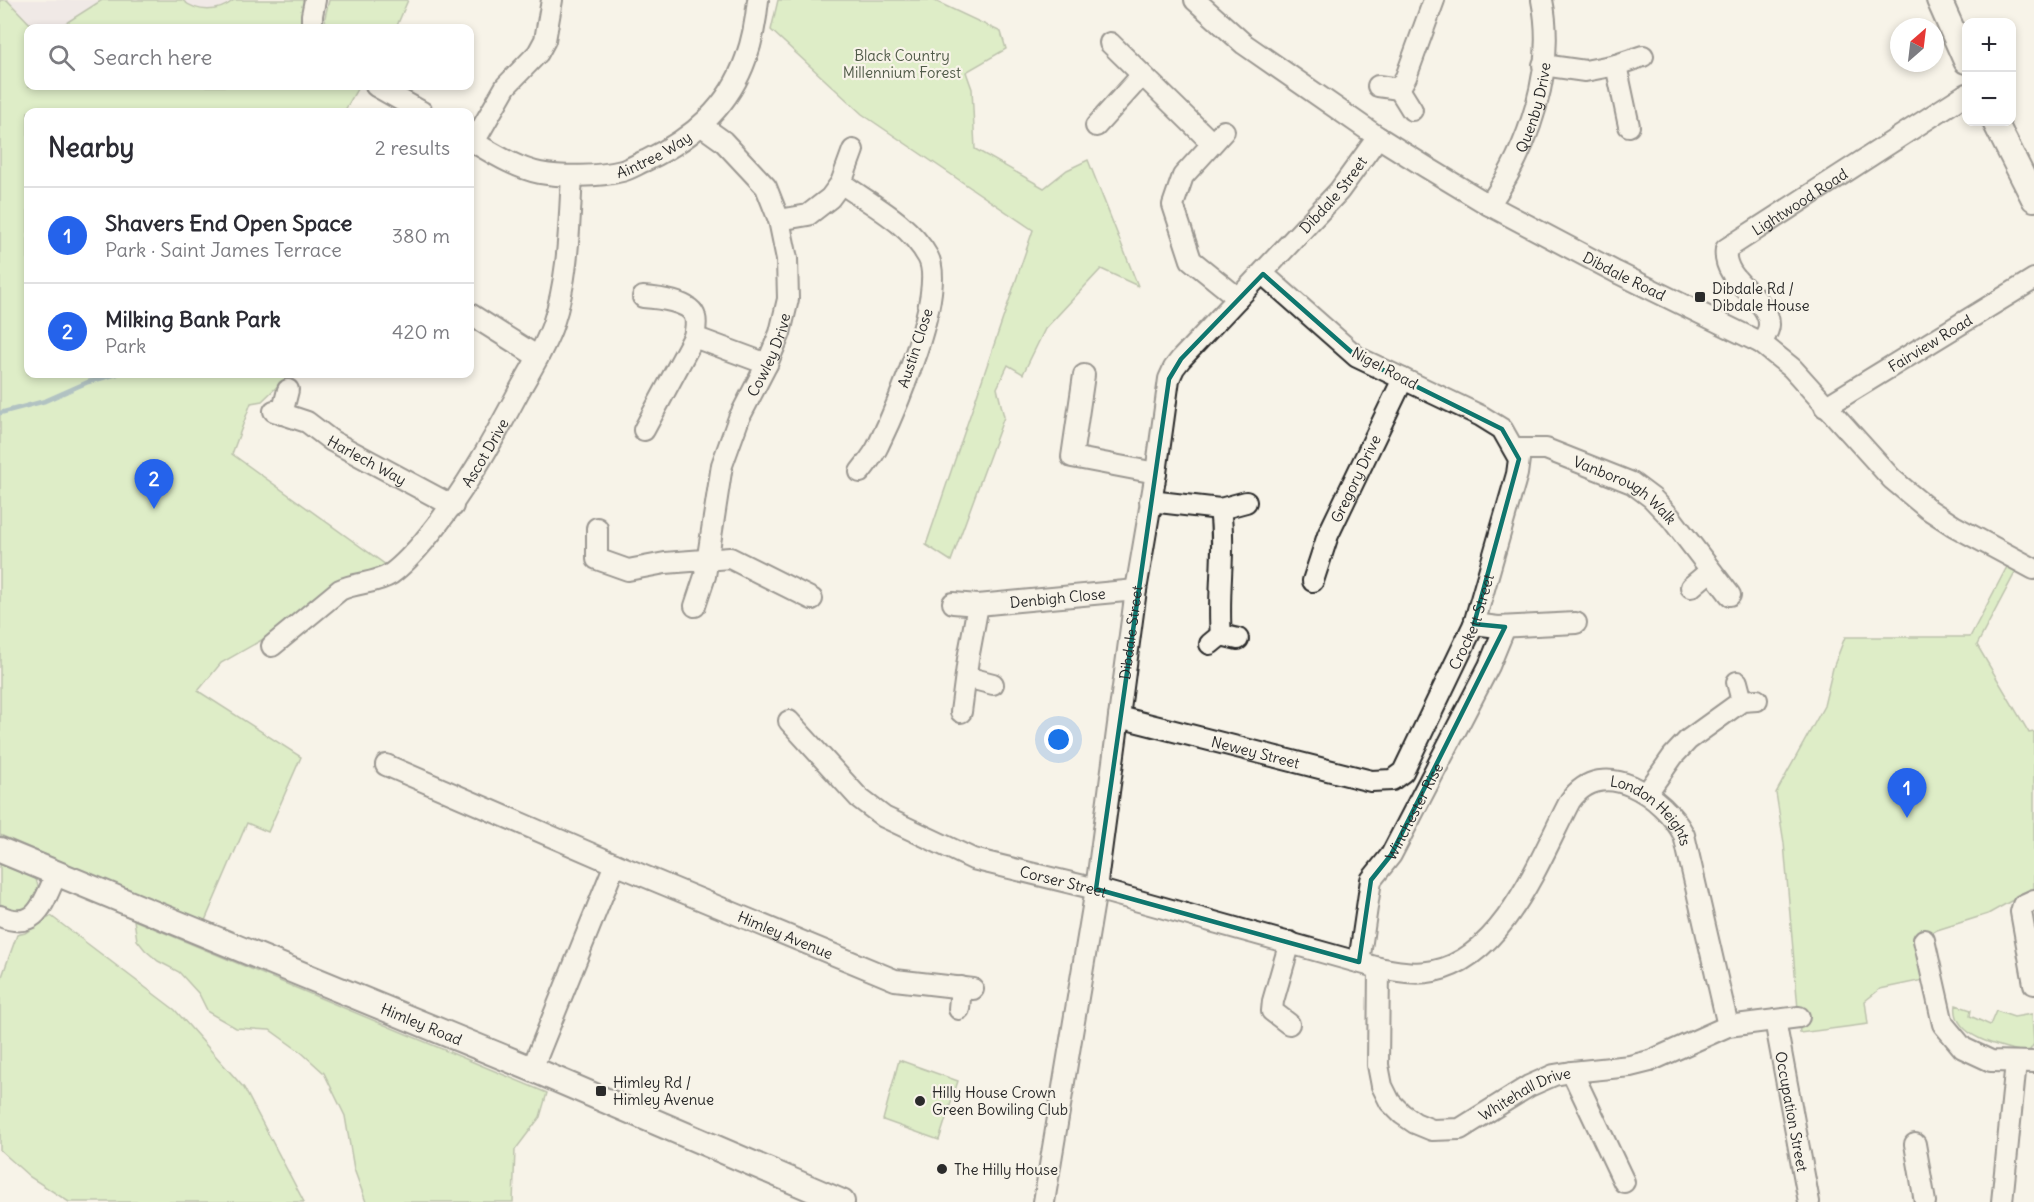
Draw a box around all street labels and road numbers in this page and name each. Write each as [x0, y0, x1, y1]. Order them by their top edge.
street label: Quenby Drive [1511, 61, 1554, 155]
street label: Aintree Way [614, 127, 695, 182]
street label: Dibdale Street [1295, 152, 1371, 237]
street label: Lightwood Road [1748, 164, 1851, 239]
street label: Dibdale Road [1580, 247, 1669, 304]
street label: Austin Close [893, 306, 937, 390]
street label: Fairview Road [1884, 310, 1976, 376]
street label: Cowley Drive [742, 311, 794, 400]
street label: Nigel Road [1349, 343, 1421, 393]
street label: Ascot Drive [457, 415, 512, 490]
street label: Harlech Way [324, 431, 410, 489]
street label: Gregory Drive [1326, 432, 1384, 526]
street label: Vanborough Walk [1571, 451, 1682, 528]
street label: Crockett Street [1444, 572, 1497, 673]
street label: Denbigh Close [1009, 583, 1106, 611]
street label: Dibdale Street [1115, 584, 1146, 681]
street label: Newey Street [1210, 731, 1302, 772]
street label: Winchester Rise [1380, 759, 1447, 863]
street label: London Heights [1609, 771, 1696, 848]
street label: Corser Street [1018, 861, 1109, 901]
street label: Himley Avenue [735, 906, 836, 963]
street label: Himley Road [378, 998, 465, 1049]
street label: Occupation Street [1772, 1050, 1813, 1173]
street label: Whitehall Drive [1475, 1063, 1572, 1125]

